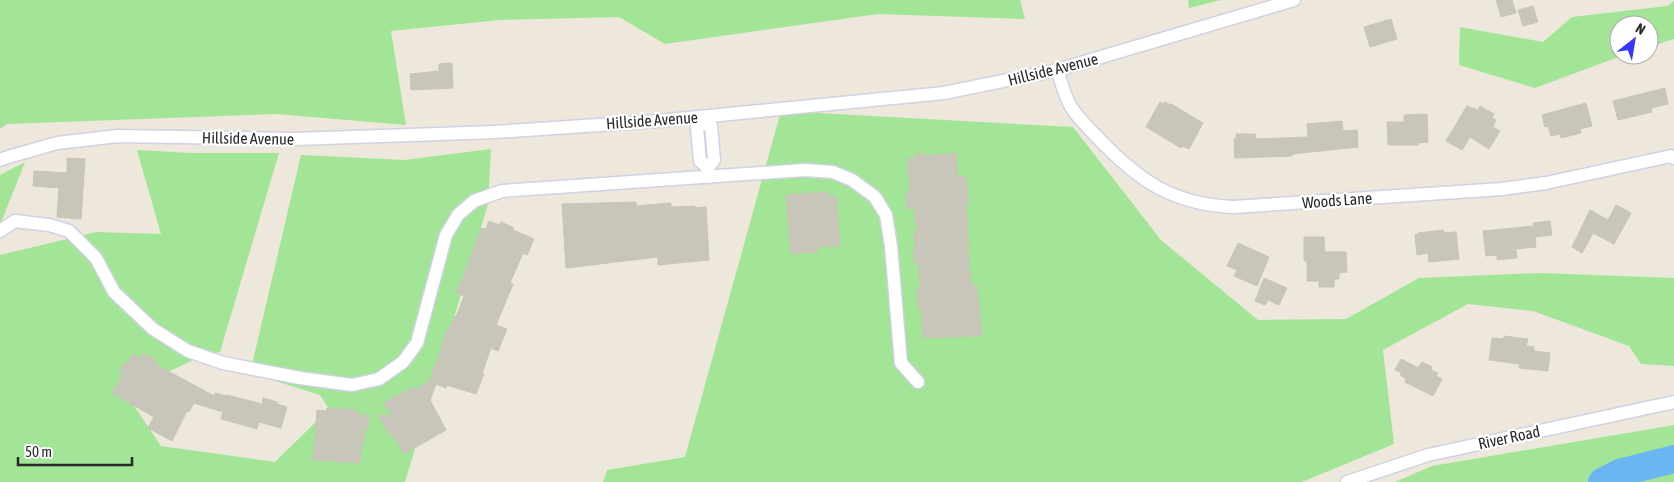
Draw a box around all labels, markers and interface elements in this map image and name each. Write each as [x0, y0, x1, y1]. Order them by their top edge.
north arrow [1609, 15, 1659, 65]
text: N [1633, 20, 1648, 38]
street label: Hillside Avenue [1006, 49, 1100, 89]
street label: Hillside Avenue [605, 108, 699, 132]
street label: Hillside Avenue [202, 128, 294, 148]
street label: Woods Lane [1301, 189, 1373, 211]
street label: River Road [1476, 422, 1542, 452]
scale bar [18, 434, 131, 466]
text: 50 m [25, 443, 52, 460]

